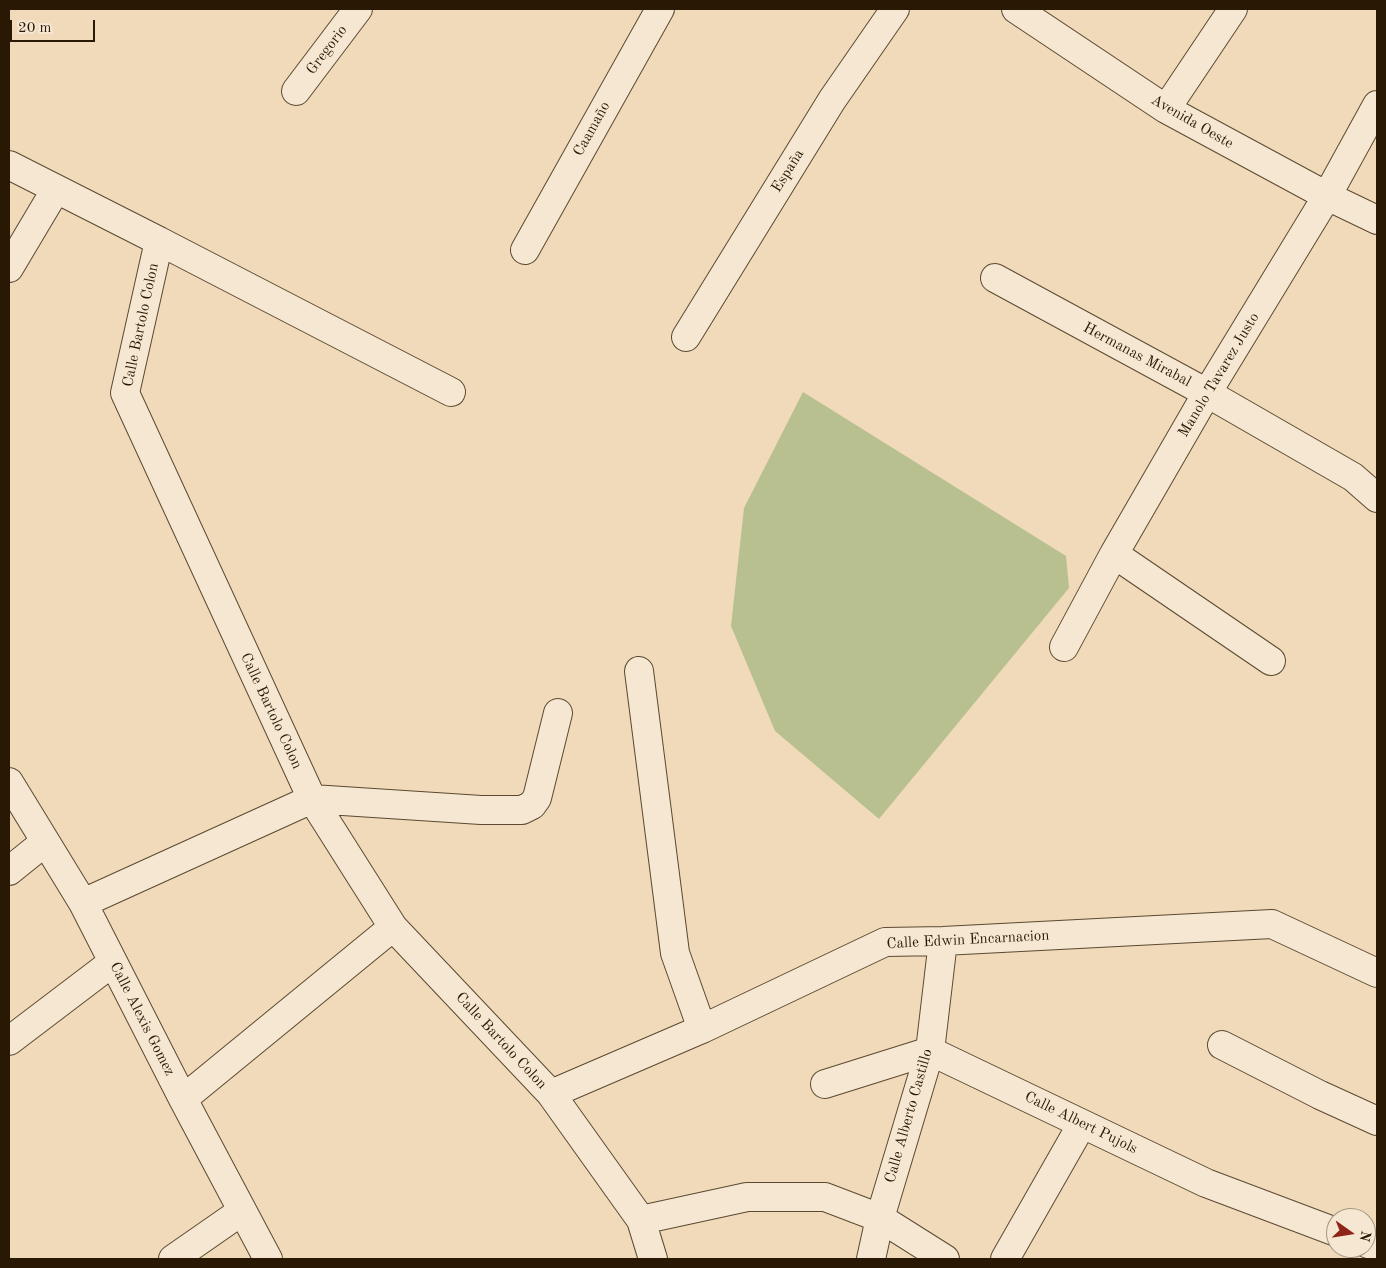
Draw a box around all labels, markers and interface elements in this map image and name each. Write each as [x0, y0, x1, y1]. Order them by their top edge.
scale bar [12, 10, 98, 42]
text: 20 m [18, 21, 52, 36]
street label: Gregorio [303, 22, 351, 78]
street label: Avenida Oeste [1148, 91, 1236, 153]
street label: Caamaño [570, 99, 614, 159]
street label: España [768, 146, 808, 196]
street label: Calle Bartolo Colon [119, 261, 163, 389]
street label: Manolo Tavarez Justo [1175, 309, 1263, 441]
street label: Hermanas Mirabal [1080, 319, 1194, 391]
street label: Calle Bartolo Colon [236, 650, 306, 772]
street label: Calle Edwin Encarnacion [886, 927, 1050, 953]
street label: Calle Alexis Gomez [106, 959, 178, 1079]
street label: Calle Bartolo Colon [451, 989, 551, 1093]
street label: Calle Alberto Castillo [881, 1047, 937, 1185]
street label: Calle Albert Pujols [1022, 1088, 1140, 1158]
north arrow [1326, 1208, 1376, 1258]
text: N [1357, 1229, 1373, 1243]

